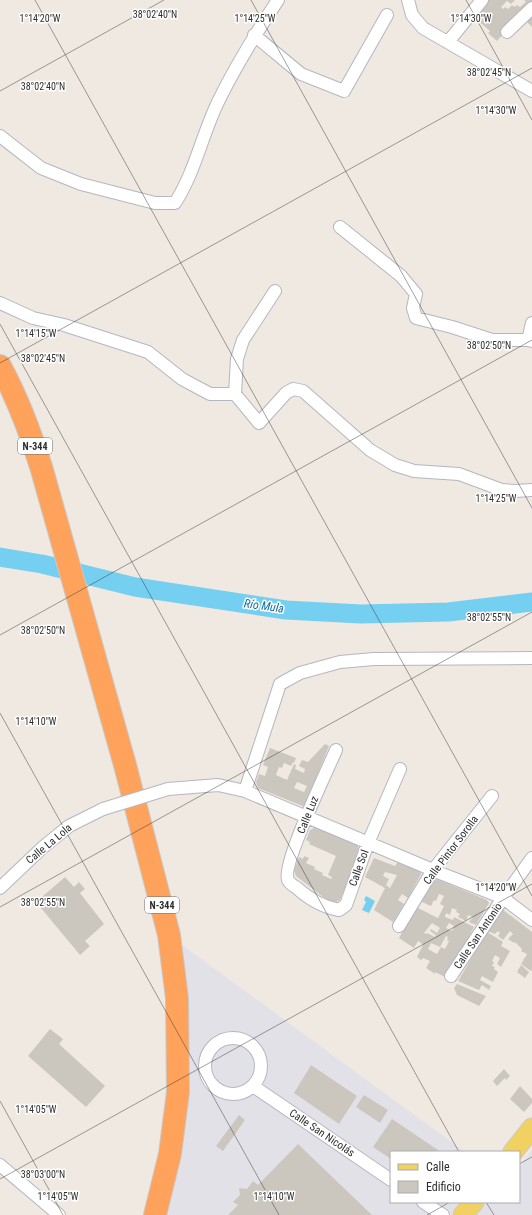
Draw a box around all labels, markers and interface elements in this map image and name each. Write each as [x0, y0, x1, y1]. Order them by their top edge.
text: 38°02'40"N [133, 9, 177, 20]
text: 1°14'20"W [20, 13, 61, 24]
text: 1°14'25"W [235, 13, 276, 24]
text: 1°14'30"W [451, 13, 492, 24]
text: 38°02'45"N [467, 67, 511, 78]
text: 38°02'40"N [21, 81, 65, 92]
text: 1°14'30"W [476, 105, 517, 116]
text: 1°14'15"W [16, 328, 57, 339]
text: 38°02'50"N [467, 340, 511, 351]
text: 38°02'45"N [21, 353, 65, 364]
road number: N-344 [18, 438, 52, 454]
text: 1°14'25"W [476, 493, 517, 504]
water label: Río Mula [243, 596, 285, 616]
text: 38°02'55"N [467, 612, 511, 623]
text: 38°02'50"N [21, 625, 65, 636]
text: 1°14'10"W [16, 716, 57, 727]
street label: Calle Luz [295, 794, 321, 836]
street label: Calle Pintor Sorolla [421, 813, 481, 887]
street label: Calle La Lola [23, 821, 75, 867]
street label: Calle Sol [346, 848, 372, 888]
text: 1°14'20"W [476, 882, 517, 893]
text: 38°02'55"N [21, 897, 65, 908]
road number: N-344 [145, 897, 179, 913]
street label: Calle San Antonio [451, 900, 505, 971]
text: 1°14'05"W [16, 1104, 57, 1115]
street label: Calle San Nicolás [287, 1106, 357, 1160]
legend [390, 1151, 520, 1203]
text: Calle [426, 1160, 450, 1174]
text: 38°03'00"N [21, 1169, 65, 1180]
text: Edificio [426, 1180, 461, 1194]
text: 1°14'05"W [38, 1191, 79, 1202]
text: 1°14'10"W [254, 1191, 295, 1202]

